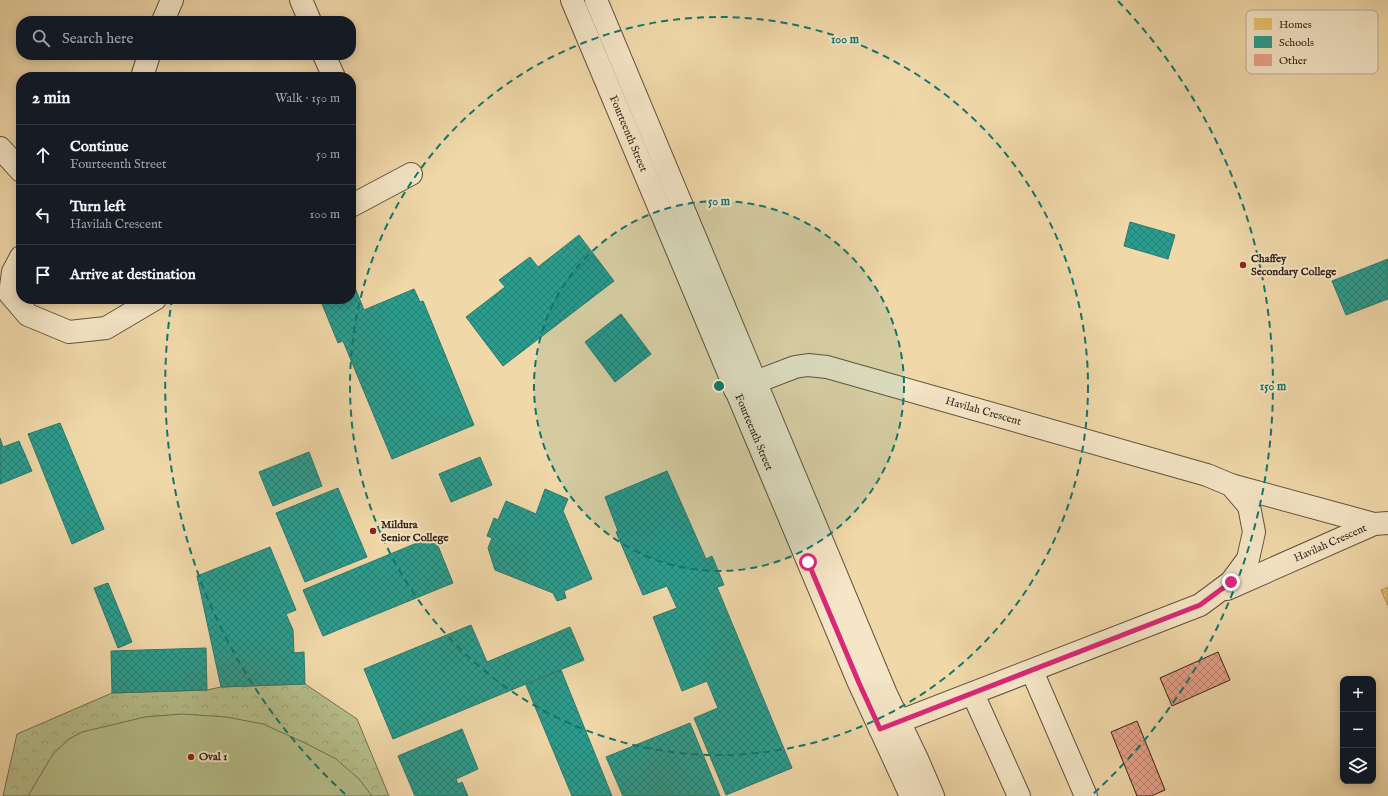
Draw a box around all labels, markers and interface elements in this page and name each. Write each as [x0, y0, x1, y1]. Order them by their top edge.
legend [1246, 10, 1378, 74]
search box [16, 16, 356, 60]
text: Homes [1279, 18, 1312, 32]
icon: search [30, 27, 52, 49]
text: Search here [62, 29, 133, 48]
text: 100 m [831, 32, 860, 47]
text: Schools [1279, 36, 1314, 50]
text: Other [1279, 54, 1307, 68]
text: 2 min [32, 88, 70, 109]
text: Walk · 150 m [275, 90, 340, 107]
street label: Fourteenth Street [606, 93, 651, 174]
text: Continue [70, 137, 128, 156]
icon: ahead [32, 144, 54, 166]
text: 50 m [316, 146, 340, 163]
text: Fourteenth Street [70, 156, 166, 173]
text: 50 m [708, 194, 731, 209]
text: Turn left [70, 197, 126, 216]
icon: left [32, 204, 54, 226]
text: 100 m [310, 206, 340, 223]
text: Havilah Crescent [70, 216, 162, 233]
place label: Chaffey Secondary College [1251, 252, 1336, 279]
marker: Chaffey Secondary College [1238, 260, 1248, 270]
icon: arrive [32, 264, 54, 286]
text: Arrive at destination [70, 265, 196, 284]
centre of rings [712, 379, 726, 393]
text: 150 m [1260, 379, 1287, 394]
street label: Fourteenth Street [731, 392, 776, 473]
street label: Havilah Crescent [944, 394, 1023, 429]
place label: Mildura Senior College [381, 518, 449, 545]
street label: Havilah Crescent [1292, 521, 1369, 566]
marker: Mildura Senior College [368, 526, 378, 536]
route start [799, 553, 817, 571]
route end [1222, 573, 1240, 591]
map controls [1340, 676, 1376, 784]
button: + [1340, 676, 1376, 712]
button: − [1340, 712, 1376, 748]
button: layers [1340, 748, 1376, 784]
place label: Oval 1 [199, 750, 227, 764]
marker: Oval 1 [186, 752, 196, 762]

